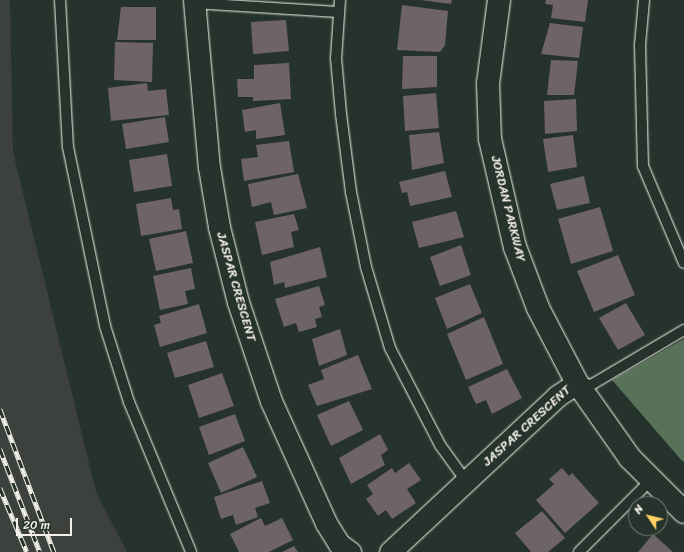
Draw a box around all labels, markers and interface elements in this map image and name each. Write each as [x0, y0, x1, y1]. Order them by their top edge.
street label: JORDAN PARKWAY [488, 155, 528, 263]
street label: JASPAR CRESCENT [213, 231, 259, 343]
street label: JASPAR CRESCENT [481, 383, 573, 469]
north arrow [628, 496, 668, 536]
text: N [629, 501, 649, 518]
scale bar [18, 510, 74, 536]
text: 20 m [23, 514, 50, 536]

